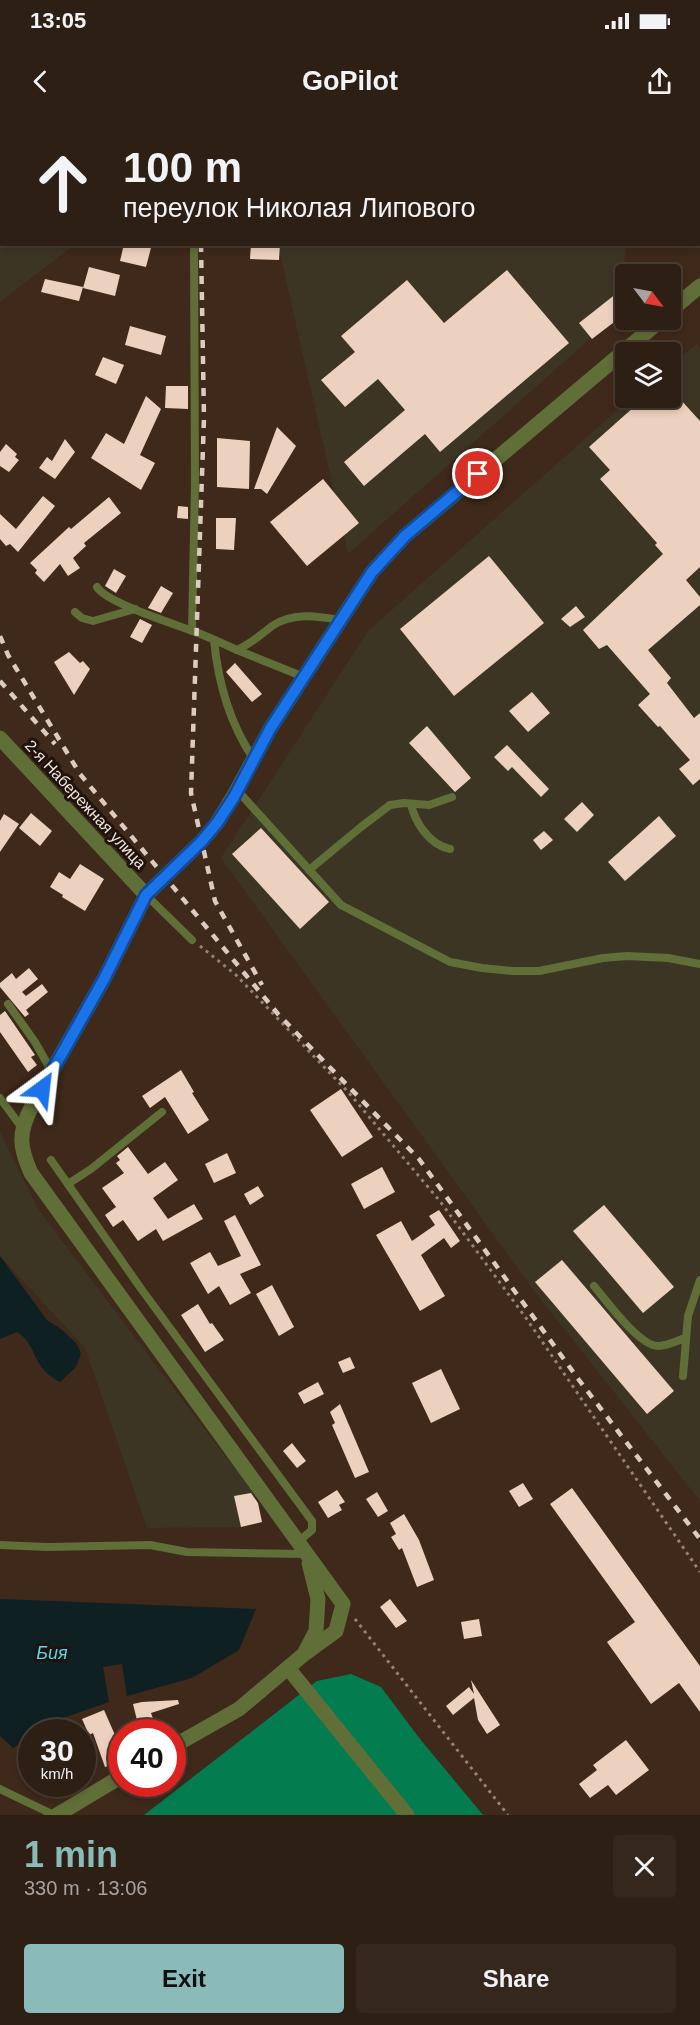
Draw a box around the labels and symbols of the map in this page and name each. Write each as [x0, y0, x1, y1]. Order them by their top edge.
north arrow [615, 264, 681, 330]
pin [452, 448, 503, 499]
street label: 2-я Набережная улица [22, 737, 149, 872]
position arrow [10, 1057, 74, 1121]
water label: Бия [36, 1643, 68, 1663]
speed limit sign: 40 [108, 1719, 186, 1797]

